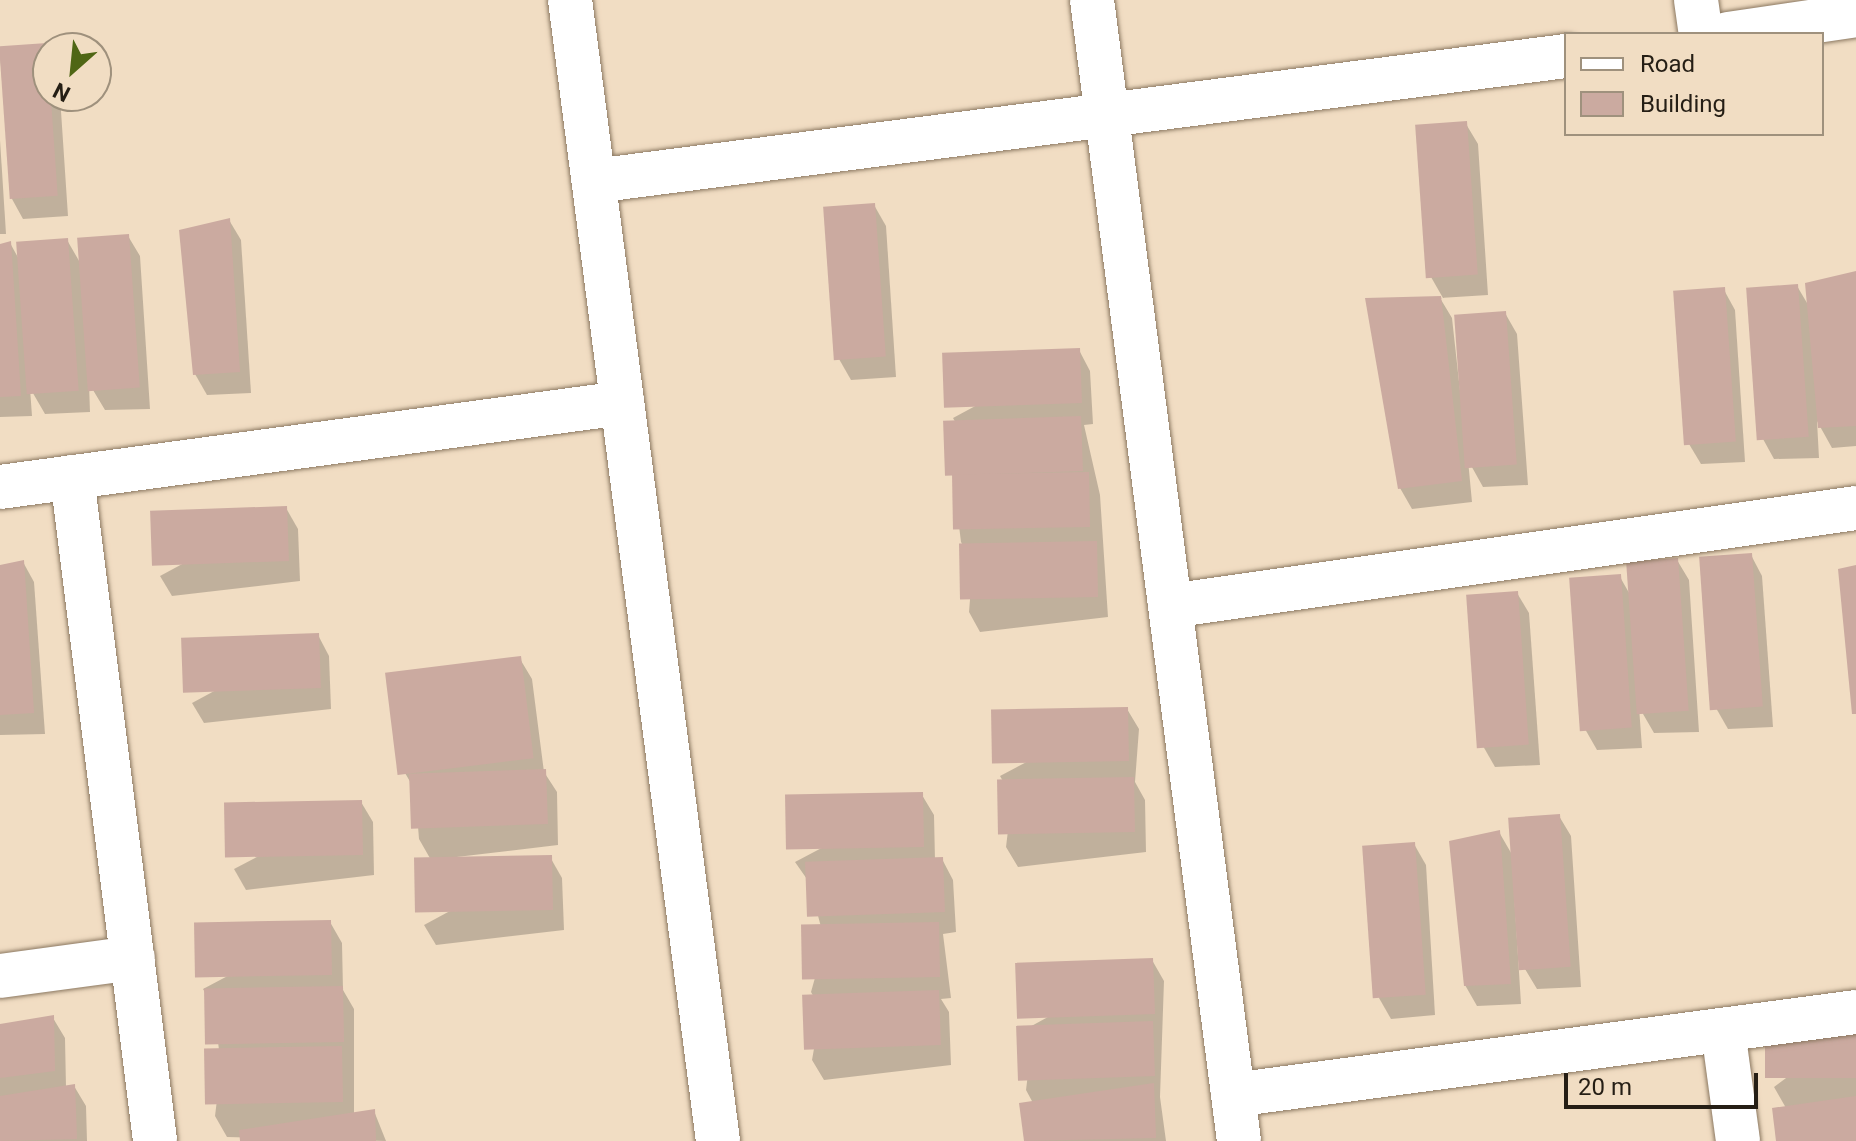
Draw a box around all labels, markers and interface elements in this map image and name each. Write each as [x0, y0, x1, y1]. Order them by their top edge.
north arrow [32, 32, 112, 112]
legend [1564, 32, 1824, 136]
text: Road [1640, 50, 1695, 78]
text: N [49, 77, 74, 107]
text: Building [1640, 90, 1726, 118]
scale bar [1568, 1057, 1762, 1107]
text: 20 m [1578, 1073, 1632, 1101]

